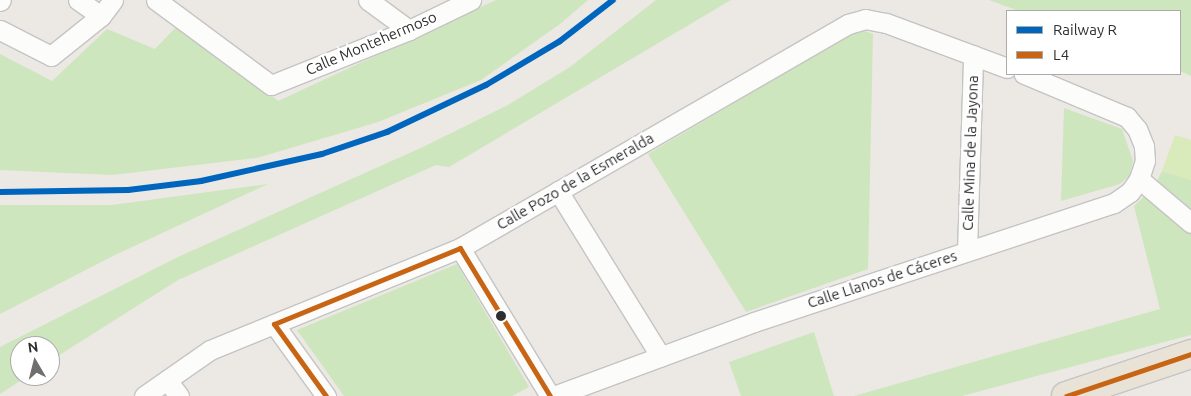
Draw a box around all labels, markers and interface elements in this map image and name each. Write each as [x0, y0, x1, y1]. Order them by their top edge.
street label: Calle Montehermoso [303, 7, 439, 79]
legend [1006, 10, 1181, 75]
text: Railway R [1053, 21, 1117, 38]
text: L4 [1053, 46, 1069, 63]
street label: Calle Mina de la Jayona [958, 75, 982, 231]
street label: Calle Pozo de la Esmeralda [493, 129, 657, 233]
street label: Calle Llanos de Cáceres [805, 246, 959, 312]
unlabelled marker [496, 311, 506, 321]
north arrow [10, 336, 60, 386]
text: N [27, 338, 39, 356]

